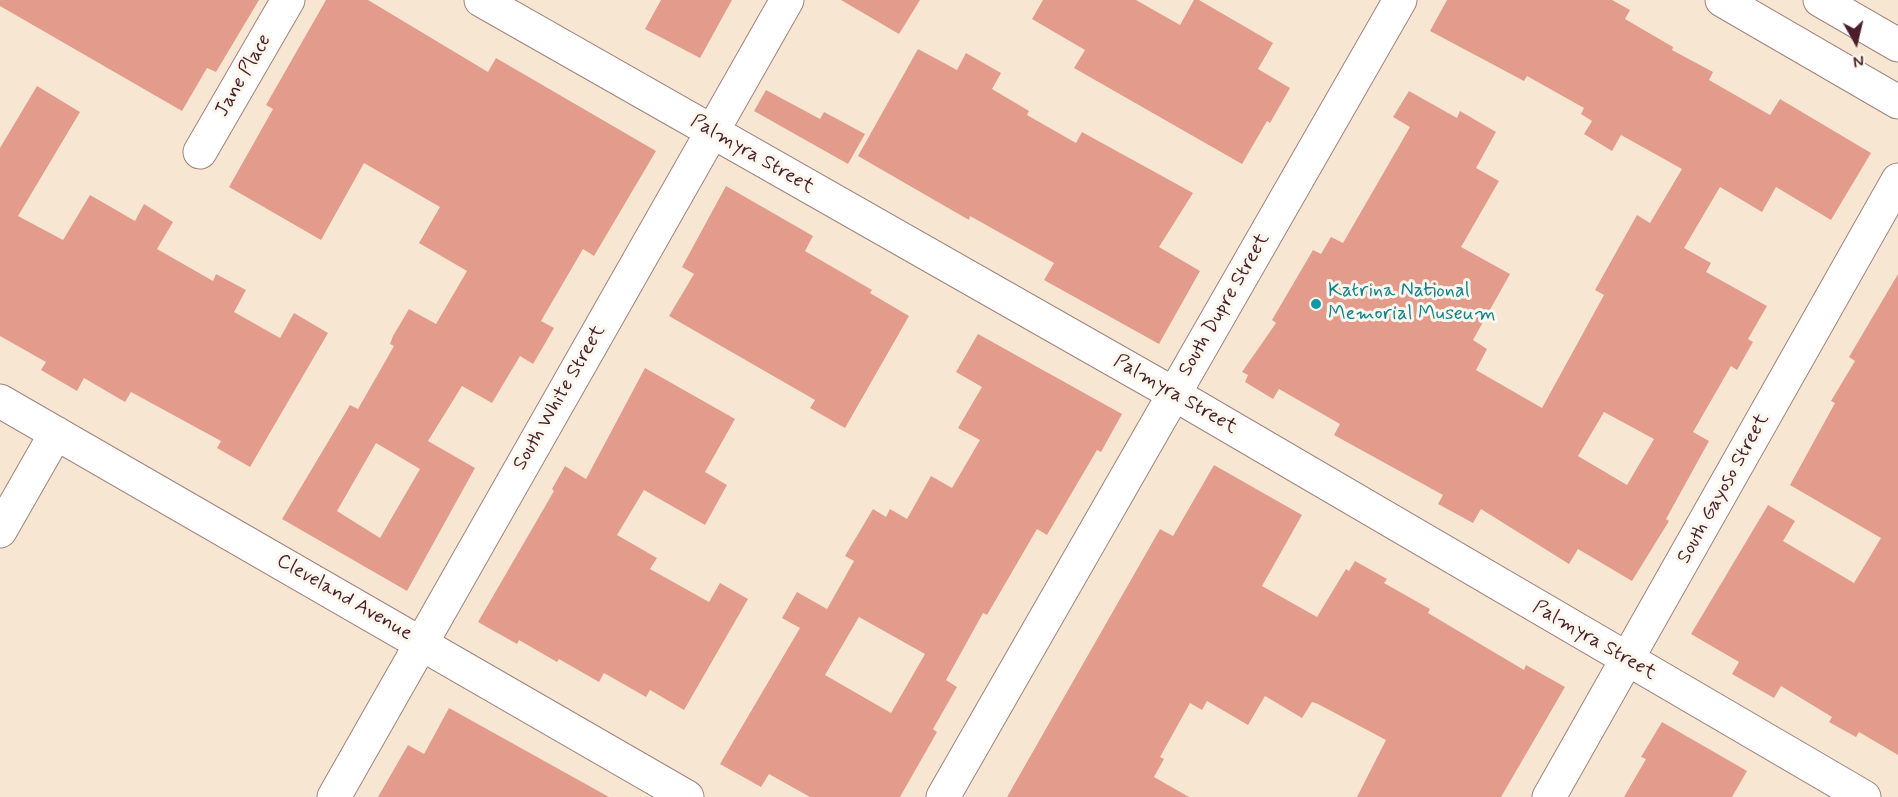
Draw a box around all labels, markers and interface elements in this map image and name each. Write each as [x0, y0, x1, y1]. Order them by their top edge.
north arrow [1826, 12, 1886, 72]
street label: Jane Place [211, 30, 277, 122]
text: N [1852, 49, 1865, 71]
street label: Palmyra Street [686, 110, 818, 200]
street label: South Dupre Street [1174, 229, 1276, 381]
place label: Katrina National Memorial Museum [1328, 280, 1496, 327]
marker: Katrina National Memorial Museum [1309, 297, 1323, 311]
street label: South White Street [509, 321, 611, 475]
street label: Palmyra Street [1109, 350, 1241, 440]
street label: South Gayoso Street [1673, 410, 1775, 568]
street label: Cleveland Avenue [272, 549, 416, 647]
street label: Palmyra Street [1528, 596, 1660, 686]

